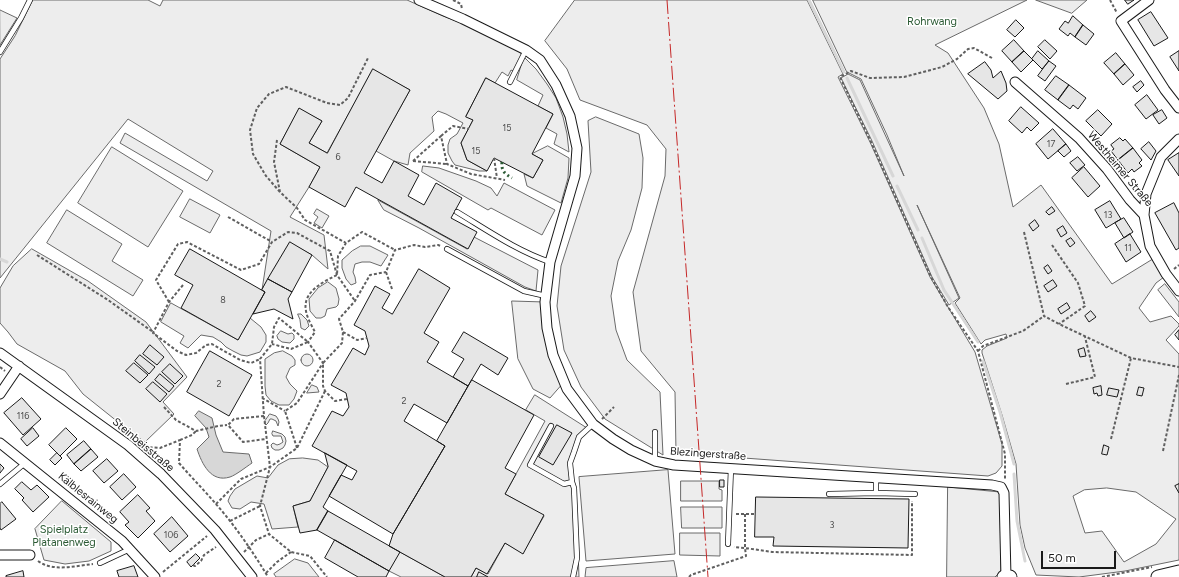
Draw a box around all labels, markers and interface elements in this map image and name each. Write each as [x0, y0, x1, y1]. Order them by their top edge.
park label: Rohrwang [907, 15, 957, 29]
house number: 15 [503, 123, 511, 133]
street label: Westheimer Straße [1085, 129, 1155, 209]
house number: 17 [1047, 139, 1055, 149]
house number: 15 [472, 146, 480, 156]
house number: 6 [335, 152, 341, 162]
house number: 13 [1104, 210, 1112, 220]
house number: 11 [1124, 243, 1132, 253]
house number: 8 [220, 295, 226, 305]
house number: 2 [216, 379, 222, 389]
house number: 2 [401, 396, 407, 406]
house number: 116 [17, 411, 29, 421]
street label: Steinbeisstraße [109, 415, 177, 475]
street label: Blezingerstraße [670, 445, 746, 463]
street label: Kälblesrainweg [55, 470, 121, 526]
house number: 3 [830, 520, 834, 530]
park label: Spielplatz Platanenweg [32, 523, 96, 549]
house number: 106 [164, 530, 178, 540]
scale bar [1043, 543, 1118, 569]
text: 50 m [1048, 551, 1076, 565]

